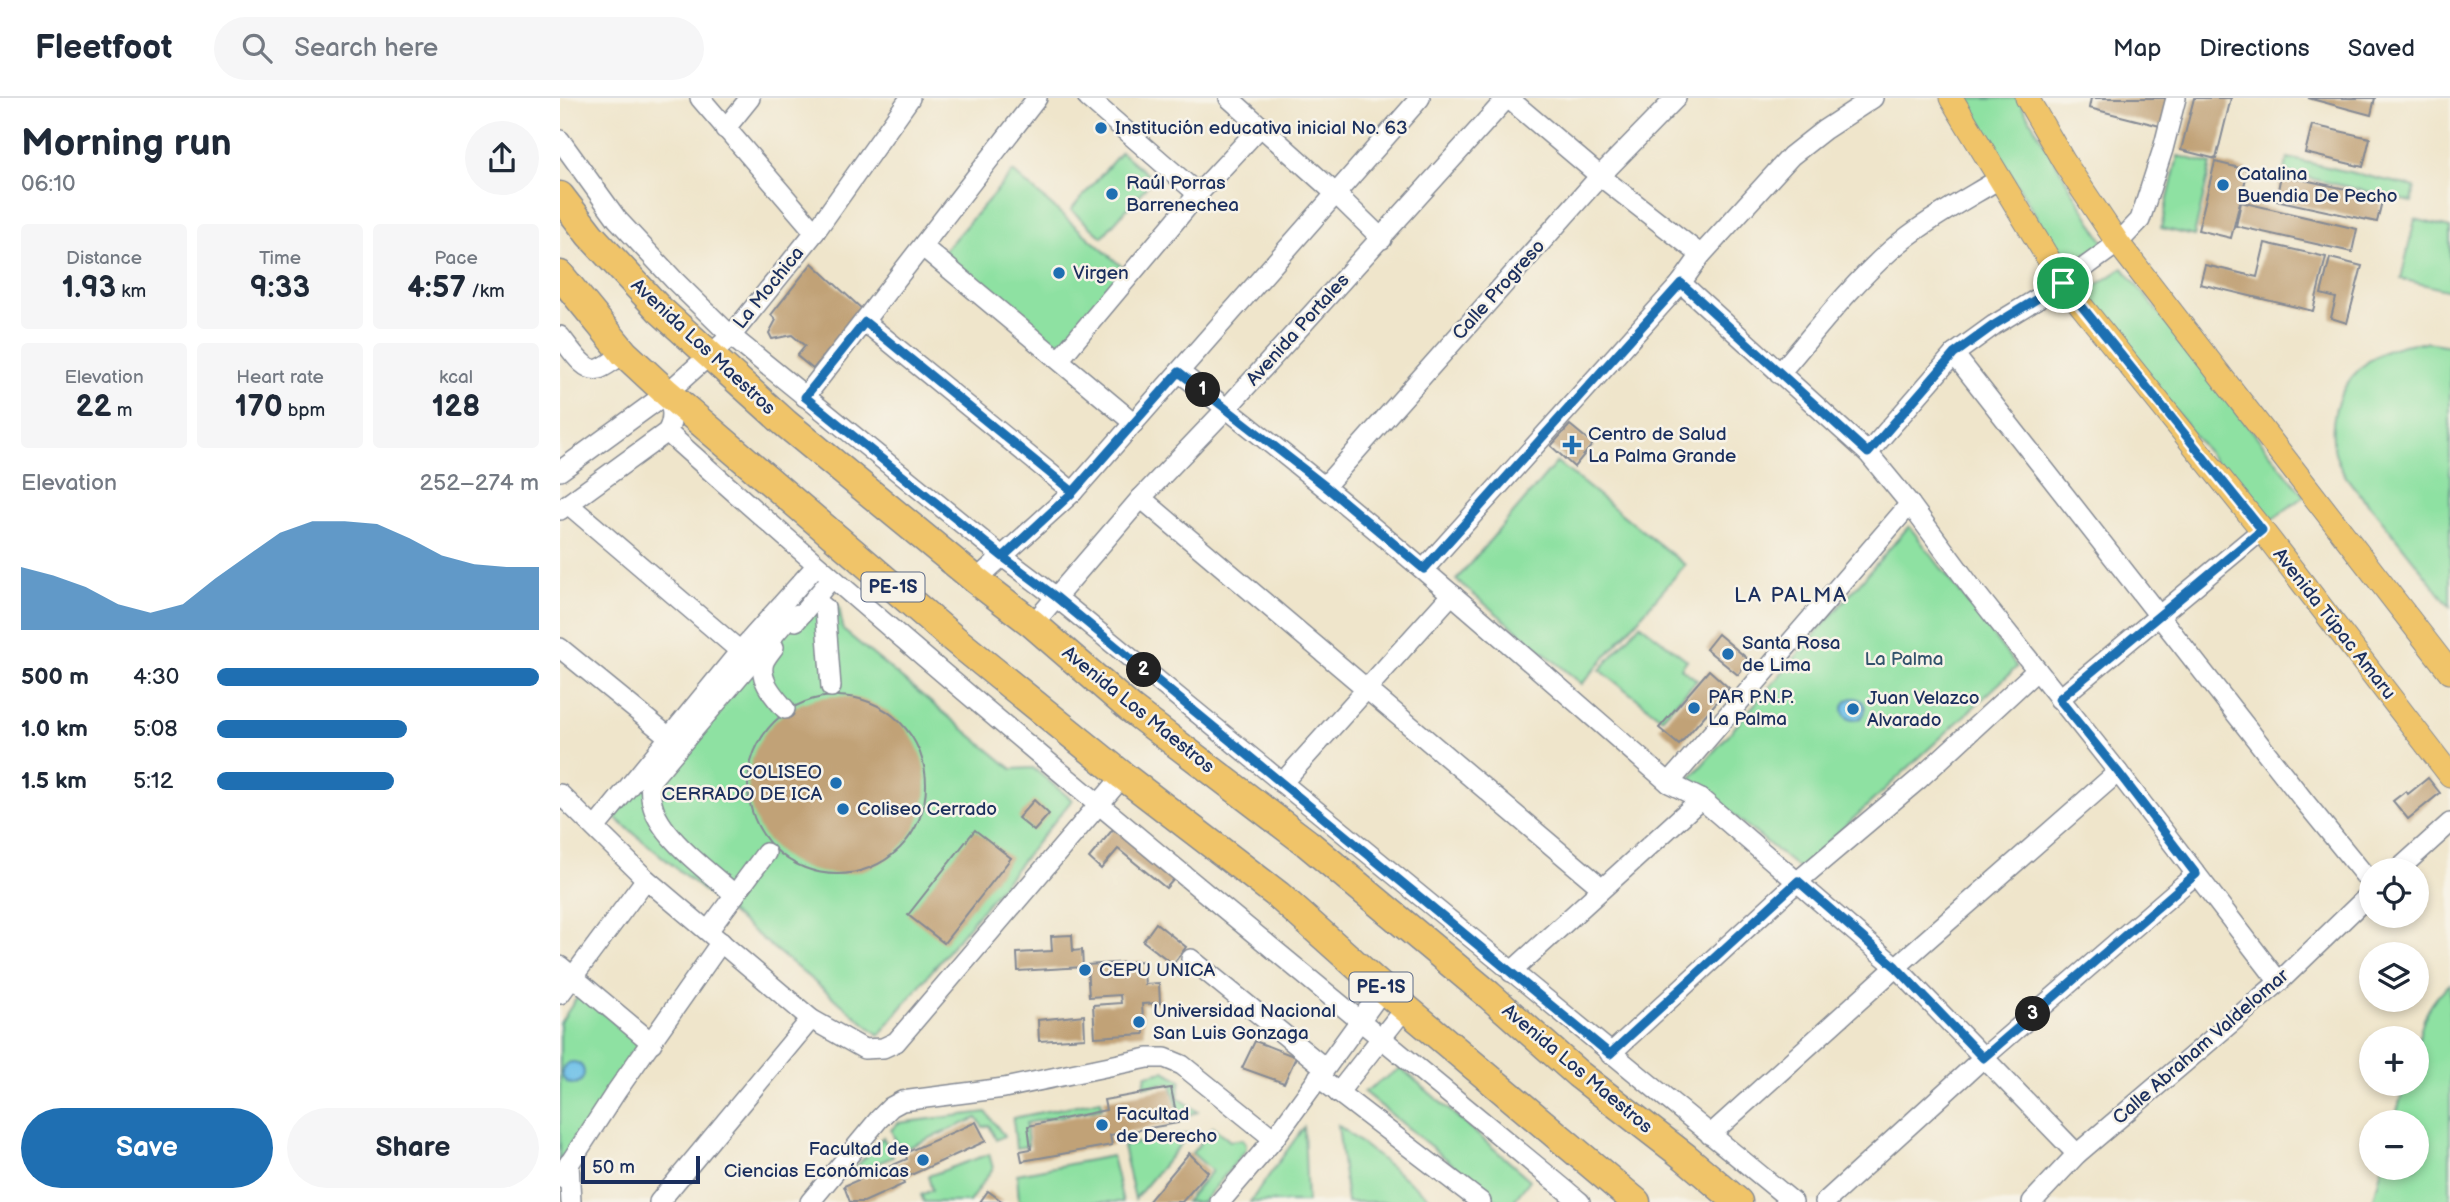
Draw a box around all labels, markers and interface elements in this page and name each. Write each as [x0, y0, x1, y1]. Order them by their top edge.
search box [214, 17, 704, 80]
text: Fleetfoot [35, 28, 172, 68]
icon: search [238, 29, 276, 67]
text: Search here [294, 33, 438, 64]
text: Map [2113, 34, 2161, 63]
text: Directions [2199, 34, 2310, 63]
text: Saved [2348, 34, 2415, 63]
place label: Institución educativa inicial No. 63 [1115, 117, 1408, 140]
marker: Institución educativa inicial No. 63 [1093, 120, 1109, 136]
text: Morning run [21, 121, 232, 166]
button: share [465, 121, 539, 195]
place label: Catalina Buendia De Pecho [2237, 163, 2398, 208]
text: 06:10 [21, 170, 76, 198]
place label: Raúl Porras Barrenechea [1126, 172, 1239, 217]
marker: Catalina Buendia De Pecho [2215, 177, 2231, 193]
marker: Raúl Porras Barrenechea [1104, 186, 1120, 202]
street label: Calle Progreso [1448, 235, 1550, 345]
street label: La Mochica [729, 242, 809, 334]
text: Distance [66, 247, 142, 270]
text: Time [259, 247, 301, 270]
text: Pace [434, 247, 478, 270]
pin [2033, 253, 2093, 313]
place label: Virgen [1073, 262, 1129, 285]
icon: arrive [2044, 264, 2082, 302]
marker: Virgen [1051, 265, 1067, 281]
street label: Avenida Portales [1242, 269, 1354, 391]
text: 1.93 [62, 270, 116, 306]
text: 9:33 [250, 270, 310, 306]
text: 4:57 [407, 270, 466, 306]
street label: Avenida Los Maestros [626, 274, 780, 420]
text: km [116, 280, 146, 303]
text: /km [466, 280, 505, 303]
text: Elevation [64, 366, 144, 389]
text: Heart rate [236, 366, 324, 389]
text: kcal [439, 366, 473, 389]
pin: 1 [1186, 372, 1220, 408]
text: 1 [1199, 378, 1207, 401]
text: 22 [76, 389, 112, 425]
text: 170 [235, 389, 283, 425]
text: 128 [432, 389, 480, 425]
text: m [112, 399, 132, 422]
text: bpm [283, 399, 325, 422]
place label: Centro de Salud La Palma Grande [1588, 423, 1736, 468]
marker: Centro de Salud La Palma Grande [1562, 435, 1582, 455]
text: Elevation [21, 469, 117, 497]
text: 252–274 m [419, 469, 539, 497]
street label: Avenida Túpac Amaru [2268, 544, 2400, 704]
road number: PE-1S [862, 573, 924, 602]
district label: LA PALMA [1734, 583, 1848, 608]
place label: Santa Rosa de Lima [1742, 632, 1841, 677]
street label: Avenida Los Maestros [1057, 642, 1219, 778]
marker: Santa Rosa de Lima [1720, 646, 1736, 662]
park label: La Palma [1865, 648, 1943, 671]
pin: 2 [1126, 652, 1162, 688]
text: 2 [1138, 658, 1149, 681]
text: 500 m [21, 663, 89, 691]
text: 4:30 [133, 663, 179, 691]
place label: PAR P.N.P. La Palma [1708, 686, 1794, 731]
place label: Juan Velazco Alvarado [1867, 687, 1980, 732]
marker: PAR P.N.P. La Palma [1686, 700, 1702, 716]
marker: Juan Velazco Alvarado [1845, 701, 1861, 717]
text: 1.0 km [21, 715, 88, 743]
text: 5:08 [133, 715, 178, 743]
place label: COLISEO CERRADO DE ICA [662, 761, 822, 806]
text: 1.5 km [21, 767, 87, 795]
text: 5:12 [133, 767, 173, 795]
marker: COLISEO CERRADO DE ICA [828, 775, 844, 791]
place label: Coliseo Cerrado [857, 798, 997, 821]
marker: Coliseo Cerrado [835, 801, 851, 817]
map controls [2359, 858, 2429, 1180]
button: locate [2359, 858, 2429, 928]
button: layers [2359, 942, 2429, 1012]
place label: CEPU UNICA [1099, 959, 1216, 982]
marker: CEPU UNICA [1077, 962, 1093, 978]
street label: Calle Abraham Valdelomar [2108, 964, 2295, 1130]
road number: PE-1S [1350, 972, 1412, 1002]
pin: 3 [2016, 996, 2050, 1032]
street label: Avenida Los Maestros [1497, 999, 1657, 1139]
place label: Universidad Nacional San Luis Gonzaga [1153, 1000, 1336, 1045]
text: 3 [2027, 1002, 2038, 1025]
marker: Universidad Nacional San Luis Gonzaga [1131, 1014, 1147, 1030]
button: + [2359, 1026, 2429, 1096]
place label: Facultad de Derecho [1116, 1103, 1217, 1148]
button: Save [21, 1108, 273, 1188]
button: Share [287, 1108, 539, 1188]
button: − [2359, 1110, 2429, 1180]
marker: Facultad de Derecho [1094, 1117, 1110, 1133]
place label: Facultad de Ciencias Económicas [724, 1138, 909, 1183]
marker: Facultad de Ciencias Económicas [915, 1152, 931, 1168]
scale bar [581, 1153, 700, 1185]
text: 50 m [592, 1156, 635, 1179]

